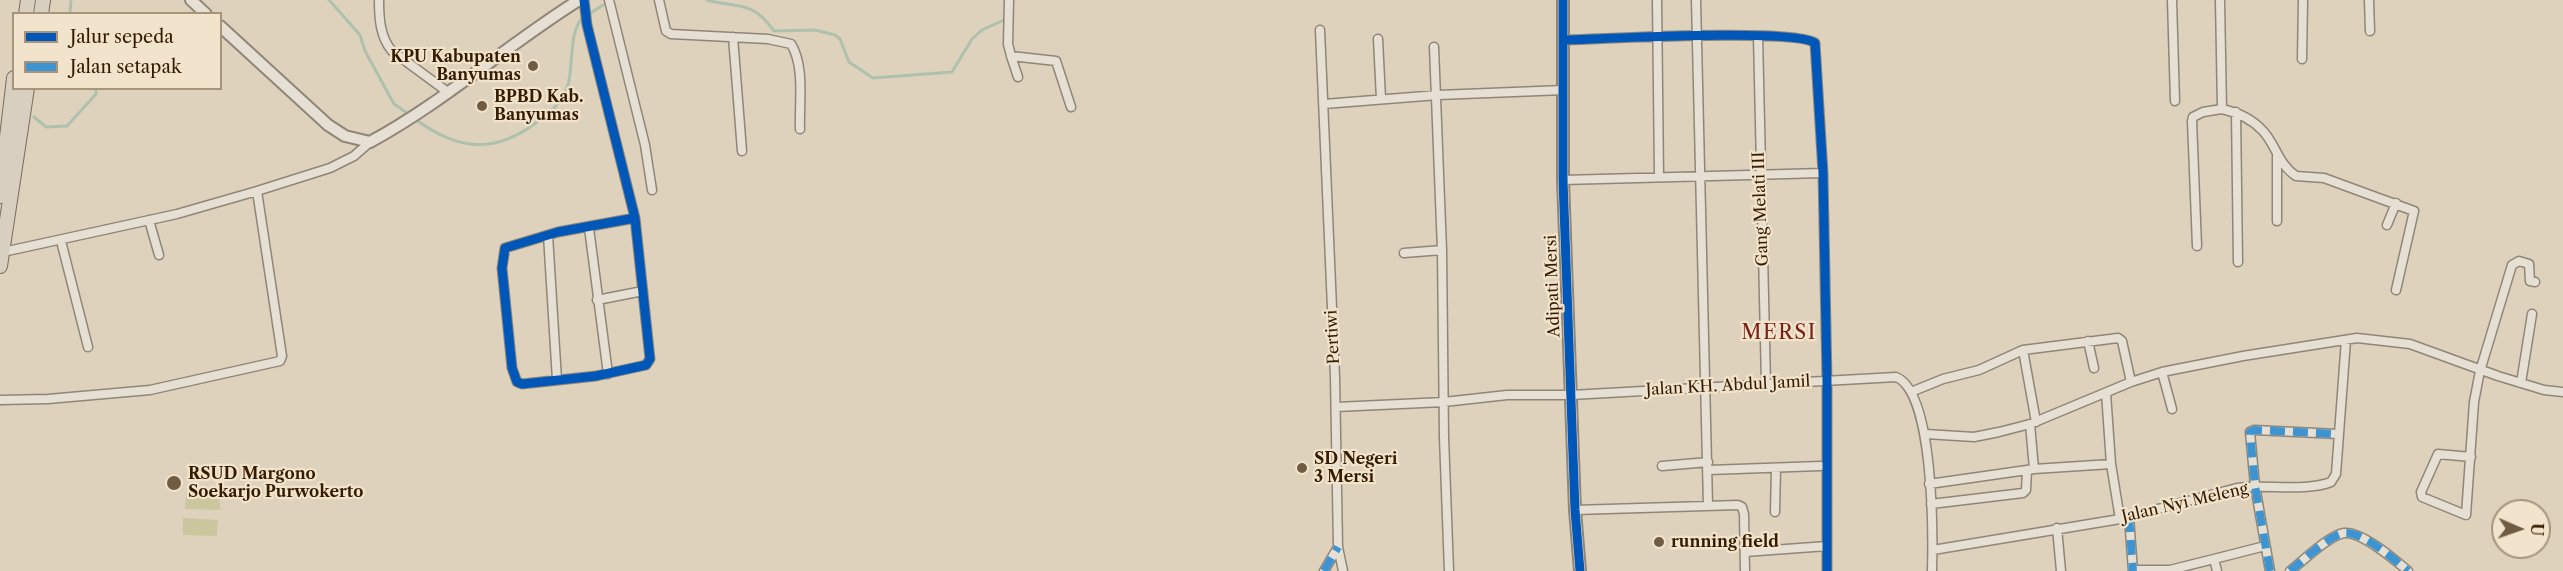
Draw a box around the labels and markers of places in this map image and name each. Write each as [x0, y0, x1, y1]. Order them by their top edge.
place label: KPU Kabupaten Banyumas [390, 47, 521, 85]
marker: KPU Kabupaten Banyumas [526, 59, 540, 73]
place label: BPBD Kab. Banyumas [494, 87, 583, 125]
marker: BPBD Kab. Banyumas [475, 99, 489, 113]
place label: SD Negeri 3 Mersi [1314, 449, 1397, 487]
marker: SD Negeri 3 Mersi [1295, 461, 1309, 475]
place label: RSUD Margono Soekarjo Purwokerto [188, 464, 363, 502]
marker: RSUD Margono Soekarjo Purwokerto [165, 474, 183, 492]
place label: running field [1671, 532, 1779, 552]
marker: running field [1652, 535, 1666, 549]

